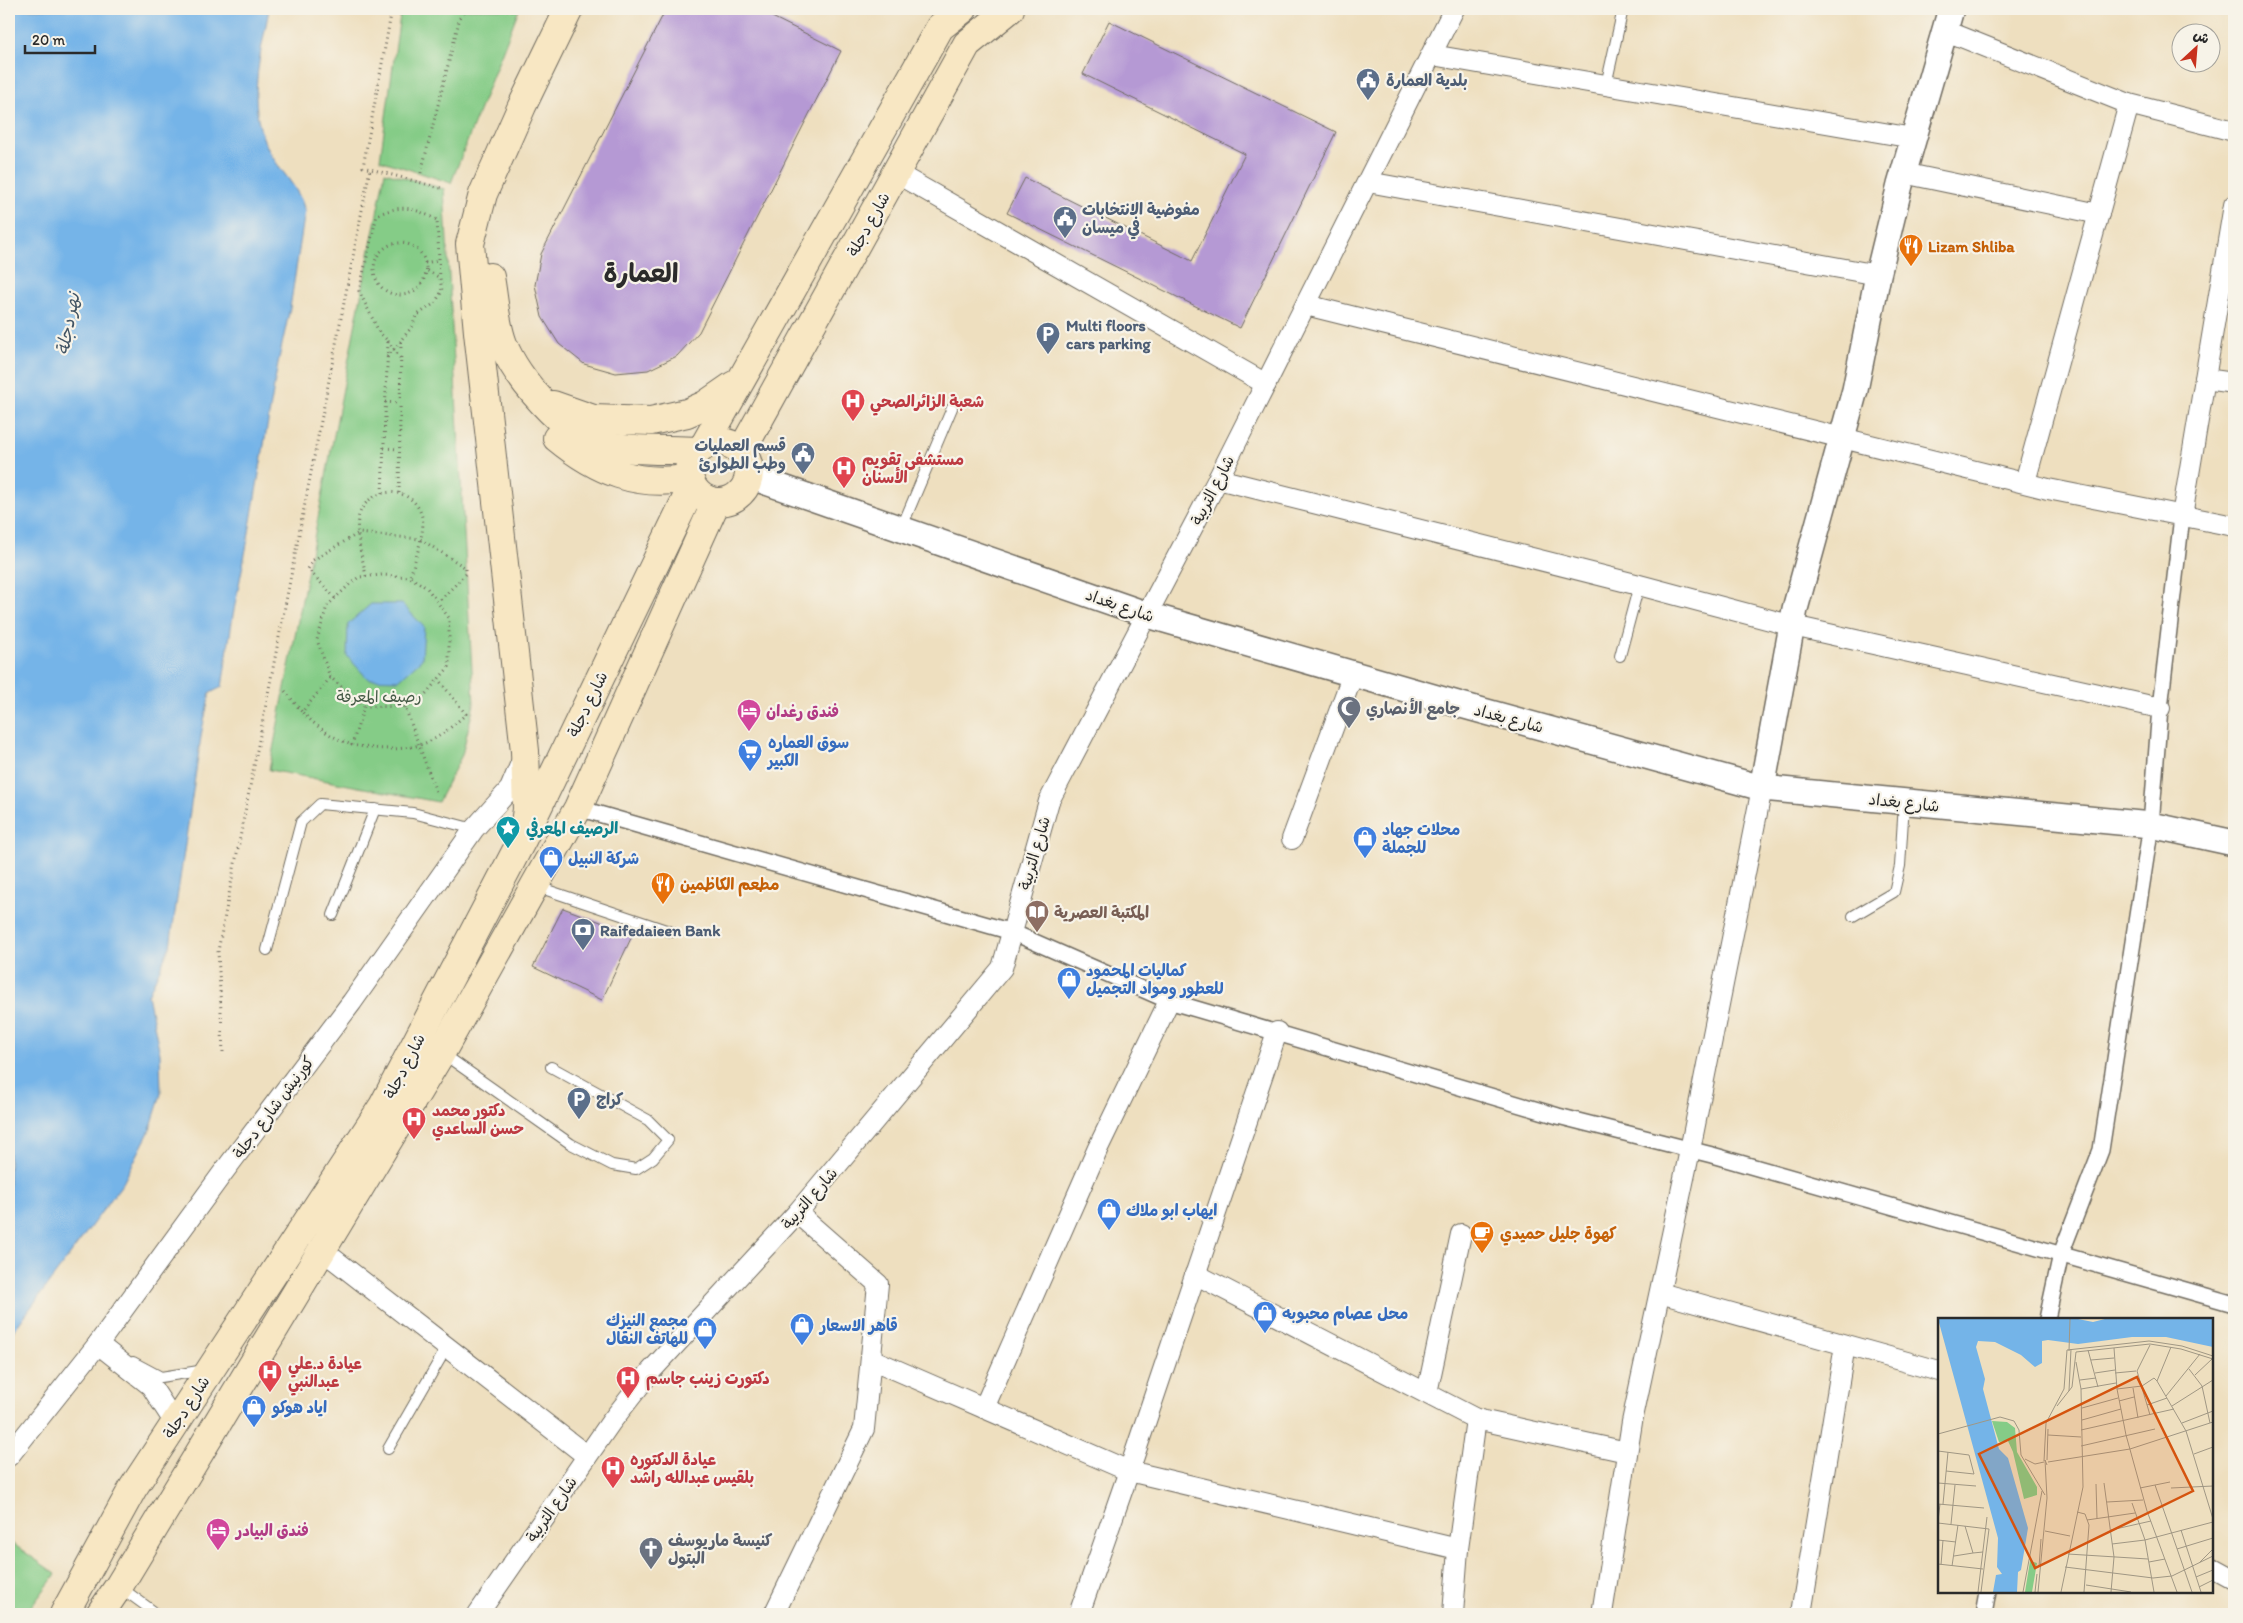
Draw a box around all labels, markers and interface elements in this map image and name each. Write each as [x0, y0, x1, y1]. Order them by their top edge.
scale bar [25, 22, 95, 54]
north arrow [2170, 22, 2220, 72]
text: ش [2191, 26, 2212, 48]
text: 20 m [32, 31, 66, 49]
public building icon: بلدية العمارة [1355, 67, 1381, 101]
place label: بلدية العمارة [1386, 71, 1468, 90]
street label: شارع دجلة [843, 189, 896, 261]
place label: مفوضية الانتخابات في ميسان [1082, 200, 1200, 240]
public building icon: مفوضية الانتخابات في ميسان [1052, 205, 1078, 239]
restaurant icon: Lizam Shliba [1898, 233, 1924, 267]
place label: Lizam Shliba [1928, 237, 2015, 256]
district label: العمارة [604, 257, 678, 289]
water label: نهر دجلة [51, 289, 85, 357]
place label: Multi floors cars parking [1066, 316, 1151, 354]
parking icon: Multi floors cars parking [1035, 321, 1061, 355]
hospital icon: شعبة الزائرالصحي [840, 388, 866, 422]
place label: شعبة الزائرالصحي [870, 392, 984, 416]
place label: قسم العمليات وطب الطوارئ [695, 436, 786, 474]
public building icon: قسم العمليات وطب الطوارئ [790, 441, 816, 475]
place label: مستشفى تقويم الأسنان [862, 450, 964, 487]
street label: شارع التربية [1187, 452, 1240, 529]
hospital icon: مستشفى تقويم الأسنان [831, 455, 857, 489]
street label: شارع بغداد [1082, 585, 1157, 628]
street label: شارع دجلة [563, 668, 613, 741]
park label: رصيف المعرفة [336, 687, 422, 706]
mosque icon: جامع الأنصاري [1336, 695, 1362, 729]
place label: جامع الأنصاري [1366, 697, 1460, 721]
hotel icon: فندق رغدان [736, 698, 762, 732]
street label: شارع بغداد [1472, 700, 1546, 739]
place label: فندق رغدان [766, 702, 839, 721]
place label: سوق العماره الكبير [766, 733, 849, 770]
supermarket icon: سوق العماره الكبير [737, 738, 763, 772]
street label: شارع بغداد [1867, 789, 1940, 818]
street label: شارع التربية [1015, 814, 1056, 893]
place icon: الرصيف المعرفي [495, 815, 521, 849]
place label: الرصيف المعرفي [526, 817, 618, 841]
place label: محلات جهاد للجملة [1382, 820, 1460, 857]
shop icon: محلات جهاد للجملة [1352, 825, 1378, 859]
shop icon: شركة النبيل [538, 845, 564, 879]
place label: شركة النبيل [568, 849, 639, 868]
restaurant icon: مطعم الكاظمين [650, 871, 676, 905]
place label: مطعم الكاظمين [680, 875, 779, 897]
library icon: المكتبة العصرية [1024, 899, 1050, 933]
place label: المكتبة العصرية [1054, 903, 1149, 922]
bank icon: Raifedaieen Bank [570, 917, 596, 951]
place label: Raifedaieen Bank [600, 921, 721, 940]
place label: كماليات المحمود للعطور ومواد التجميل [1086, 961, 1224, 1000]
shop icon: كماليات المحمود للعطور ومواد التجميل [1056, 966, 1082, 1000]
street label: شارع دجلة [380, 1031, 431, 1103]
street label: كورنيش شارع دجلة [229, 1052, 320, 1163]
parking icon: كراج [566, 1086, 592, 1120]
place label: كراج [596, 1090, 623, 1109]
place label: دكتور محمد حسن الساعدي [432, 1101, 524, 1141]
hospital icon: دكتور محمد حسن الساعدي [401, 1106, 427, 1140]
street label: شارع التربية [777, 1164, 843, 1234]
shop icon: ايهاب ابو ملاك [1096, 1197, 1122, 1231]
place label: ايهاب ابو ملاك [1126, 1201, 1217, 1221]
cafe icon: كهوة جليل حميدي [1469, 1220, 1495, 1254]
place label: كهوة جليل حميدي [1500, 1224, 1617, 1246]
shop icon: محل عصام محبوبه [1252, 1300, 1278, 1334]
place label: محل عصام محبوبه [1282, 1304, 1408, 1326]
place label: مجمع النيزك للهاتف النقال [606, 1311, 688, 1348]
shop icon: قاهر الاسعار [789, 1312, 815, 1346]
shop icon: مجمع النيزك للهاتف النقال [692, 1316, 718, 1350]
place label: قاهر الاسعار [818, 1316, 898, 1335]
inset map [1938, 1318, 2213, 1593]
place label: عيادة د.علي عبدالنبي [288, 1354, 362, 1396]
hospital icon: عيادة د.علي عبدالنبي [257, 1359, 283, 1393]
hospital icon: دكتورت زينب جاسم [615, 1365, 641, 1399]
place label: دكتورت زينب جاسم [646, 1369, 770, 1391]
street label: شارع دجلة [159, 1373, 215, 1443]
shop icon: اياد هوكو [241, 1394, 267, 1428]
place label: اياد هوكو [271, 1398, 327, 1418]
place label: عيادة الدكتوره بلقيس عبدالله راشد [630, 1450, 754, 1487]
hospital icon: عيادة الدكتوره بلقيس عبدالله راشد [600, 1455, 626, 1489]
street label: شارع التربية [522, 1473, 583, 1547]
hotel icon: فندق البيادر [205, 1517, 231, 1551]
place label: فندق البيادر [234, 1521, 309, 1540]
place label: كنيسة ماريوسف البتول [668, 1531, 772, 1569]
church icon: كنيسة ماريوسف البتول [638, 1536, 664, 1570]

